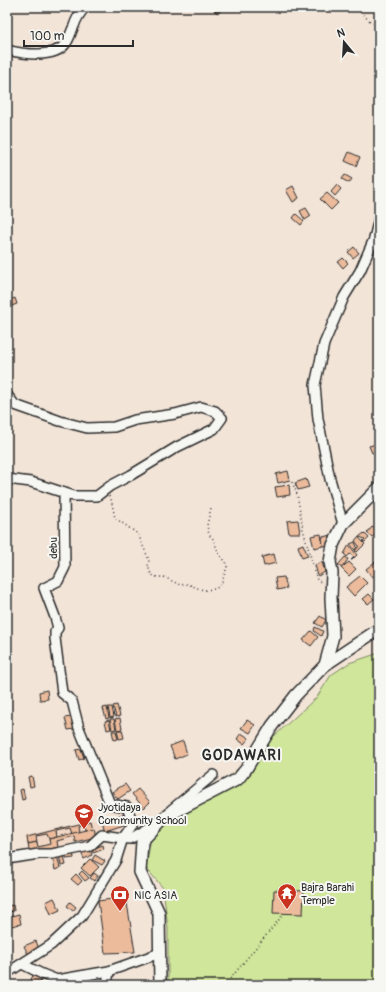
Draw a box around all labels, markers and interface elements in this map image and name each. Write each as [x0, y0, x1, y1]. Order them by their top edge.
scale bar [24, 22, 133, 48]
north arrow [324, 22, 364, 62]
text: N [336, 25, 347, 40]
text: 100 m [30, 29, 65, 44]
street label: debu [47, 537, 60, 559]
district label: GODAWARI [202, 746, 282, 765]
place label: Jyotidaya Community School [98, 801, 187, 827]
school or university icon: Jyotidaya Community School [73, 802, 95, 830]
place label: Bajra Barahi Temple [301, 881, 354, 907]
temple icon: Bajra Barahi Temple [276, 882, 298, 910]
bank icon: NIC ASIA [109, 884, 131, 912]
place label: NIC ASIA [134, 889, 178, 902]

